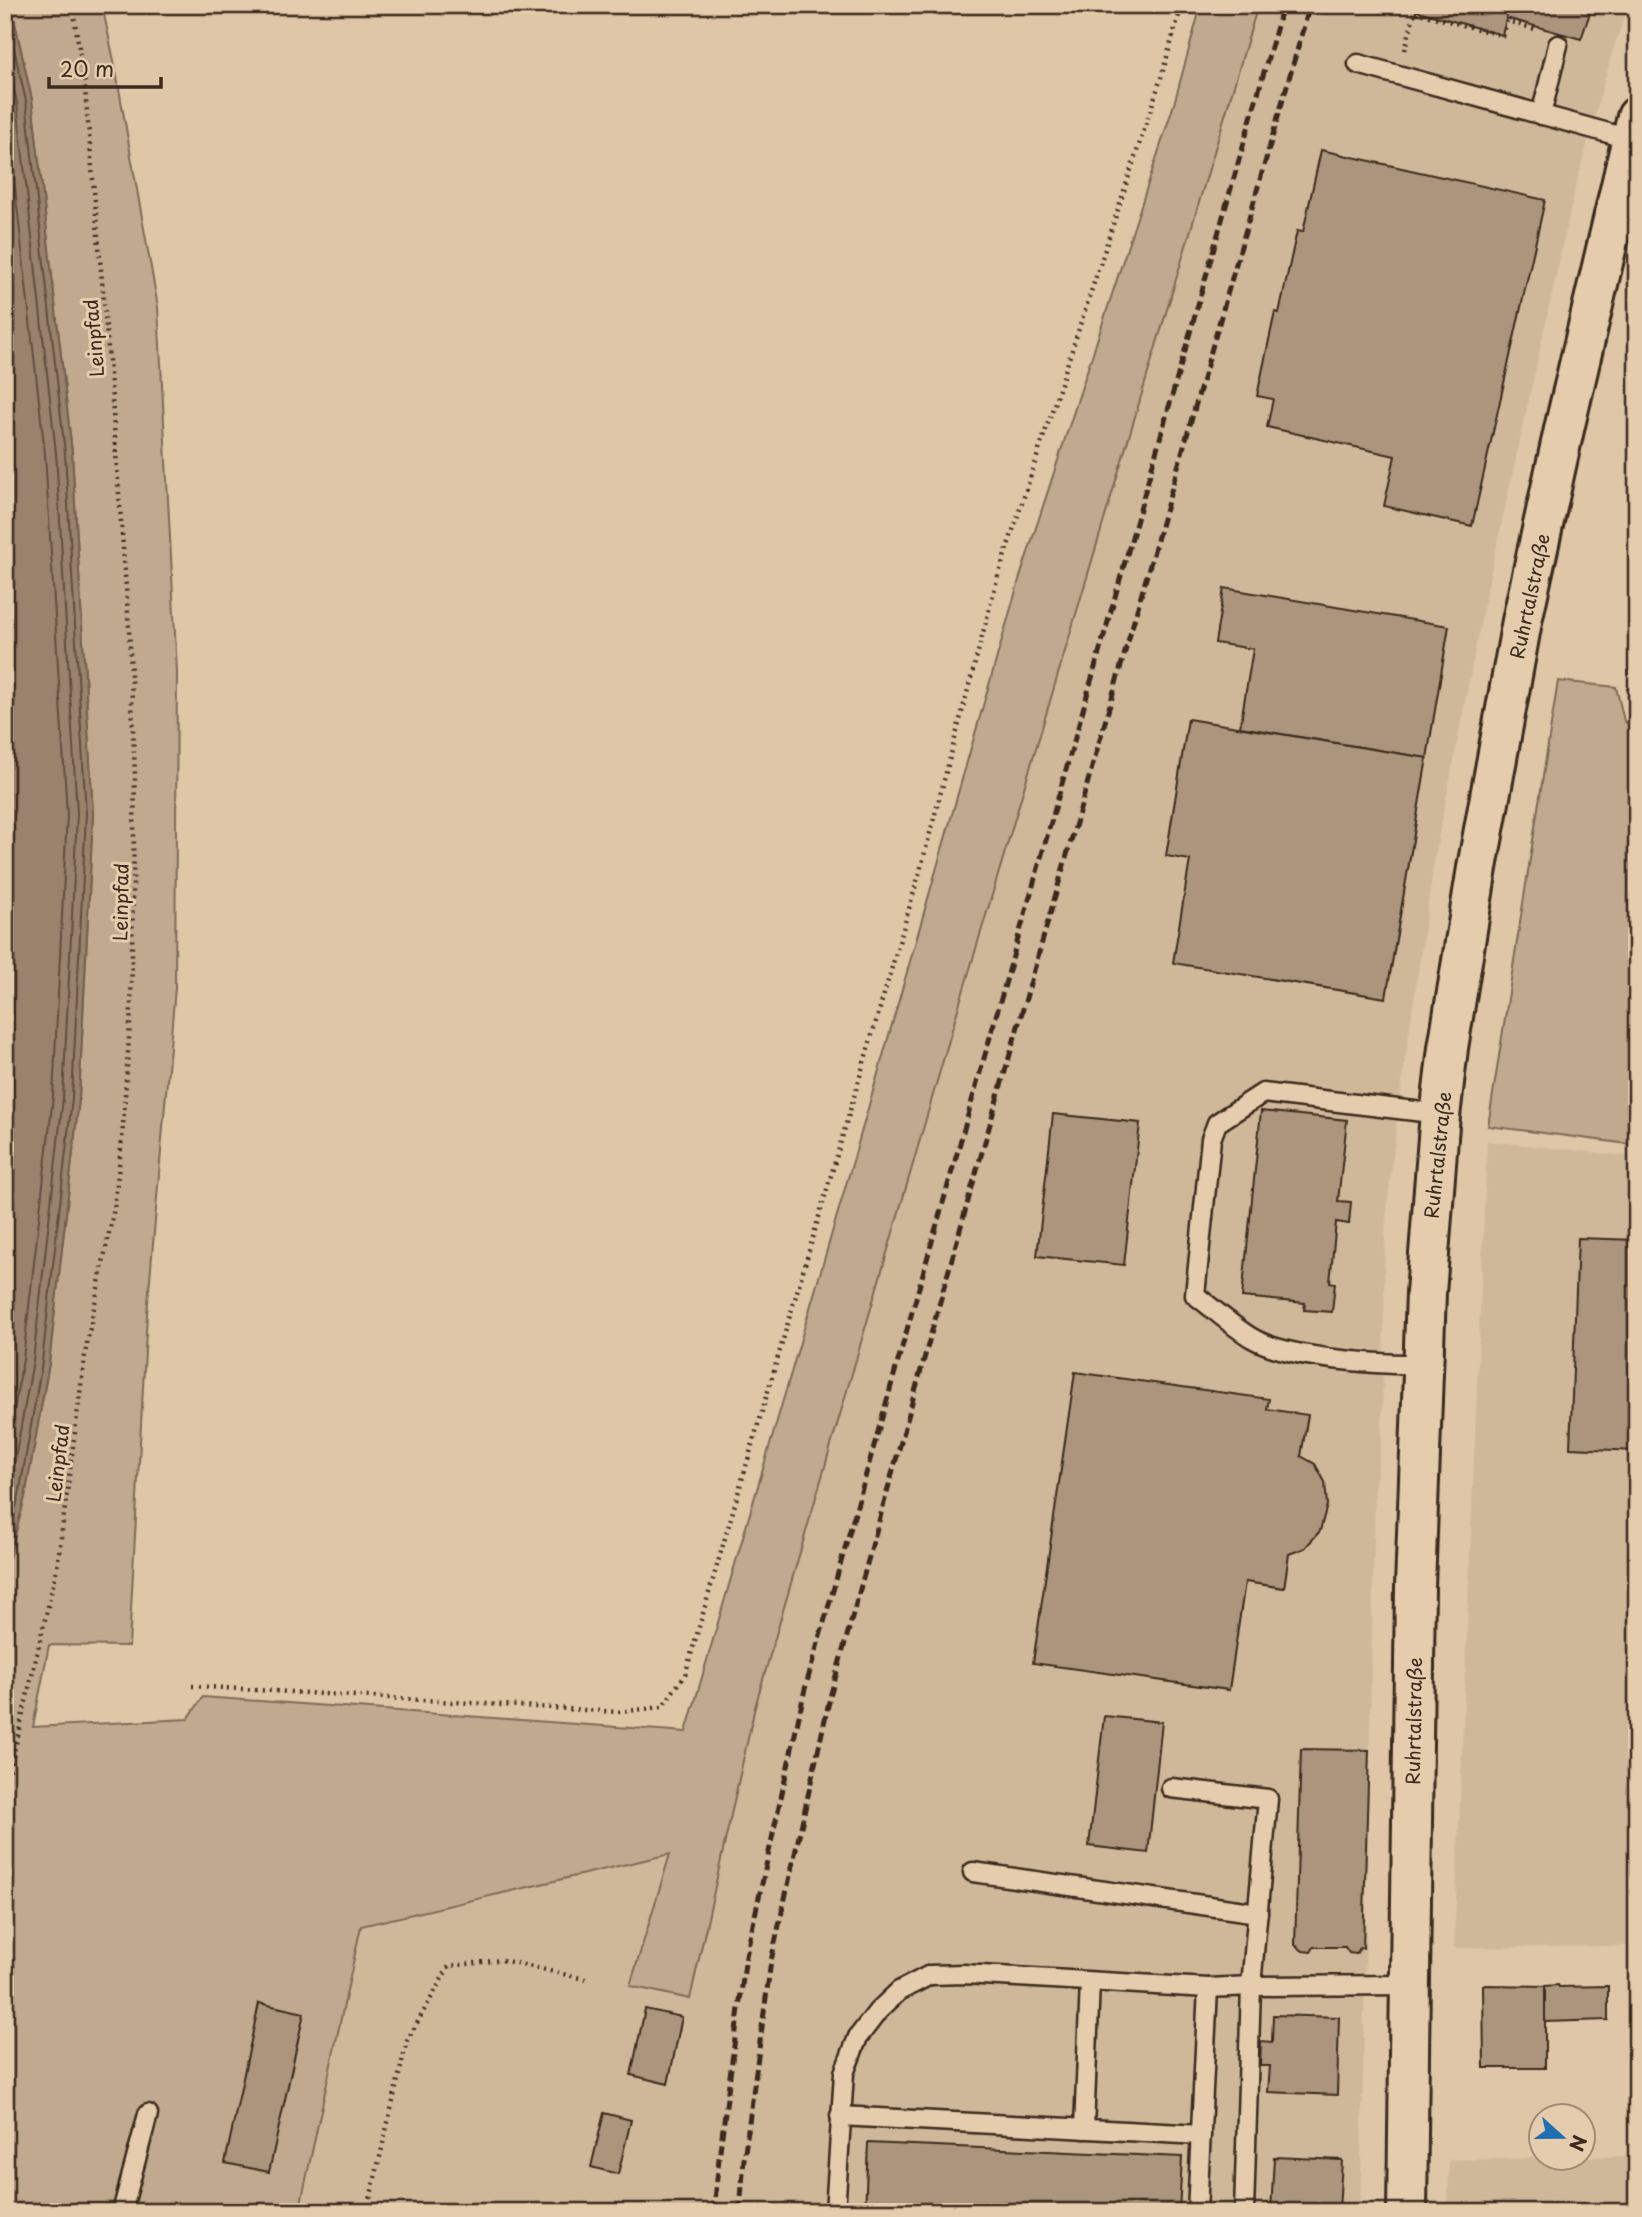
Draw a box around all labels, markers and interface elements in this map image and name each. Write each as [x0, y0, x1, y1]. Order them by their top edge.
scale bar [49, 46, 161, 90]
text: 20 m [60, 52, 114, 84]
street label: Leinpfad [76, 298, 110, 378]
street label: Ruhrtalstraße [1502, 531, 1556, 661]
street label: Leinpfad [105, 863, 135, 941]
street label: Ruhrtalstraße [1416, 1090, 1458, 1220]
street label: Leinpfad [38, 1423, 76, 1503]
street label: Ruhrtalstraße [1398, 1657, 1428, 1785]
north arrow [1526, 2102, 1596, 2172]
text: N [1563, 2131, 1595, 2155]

